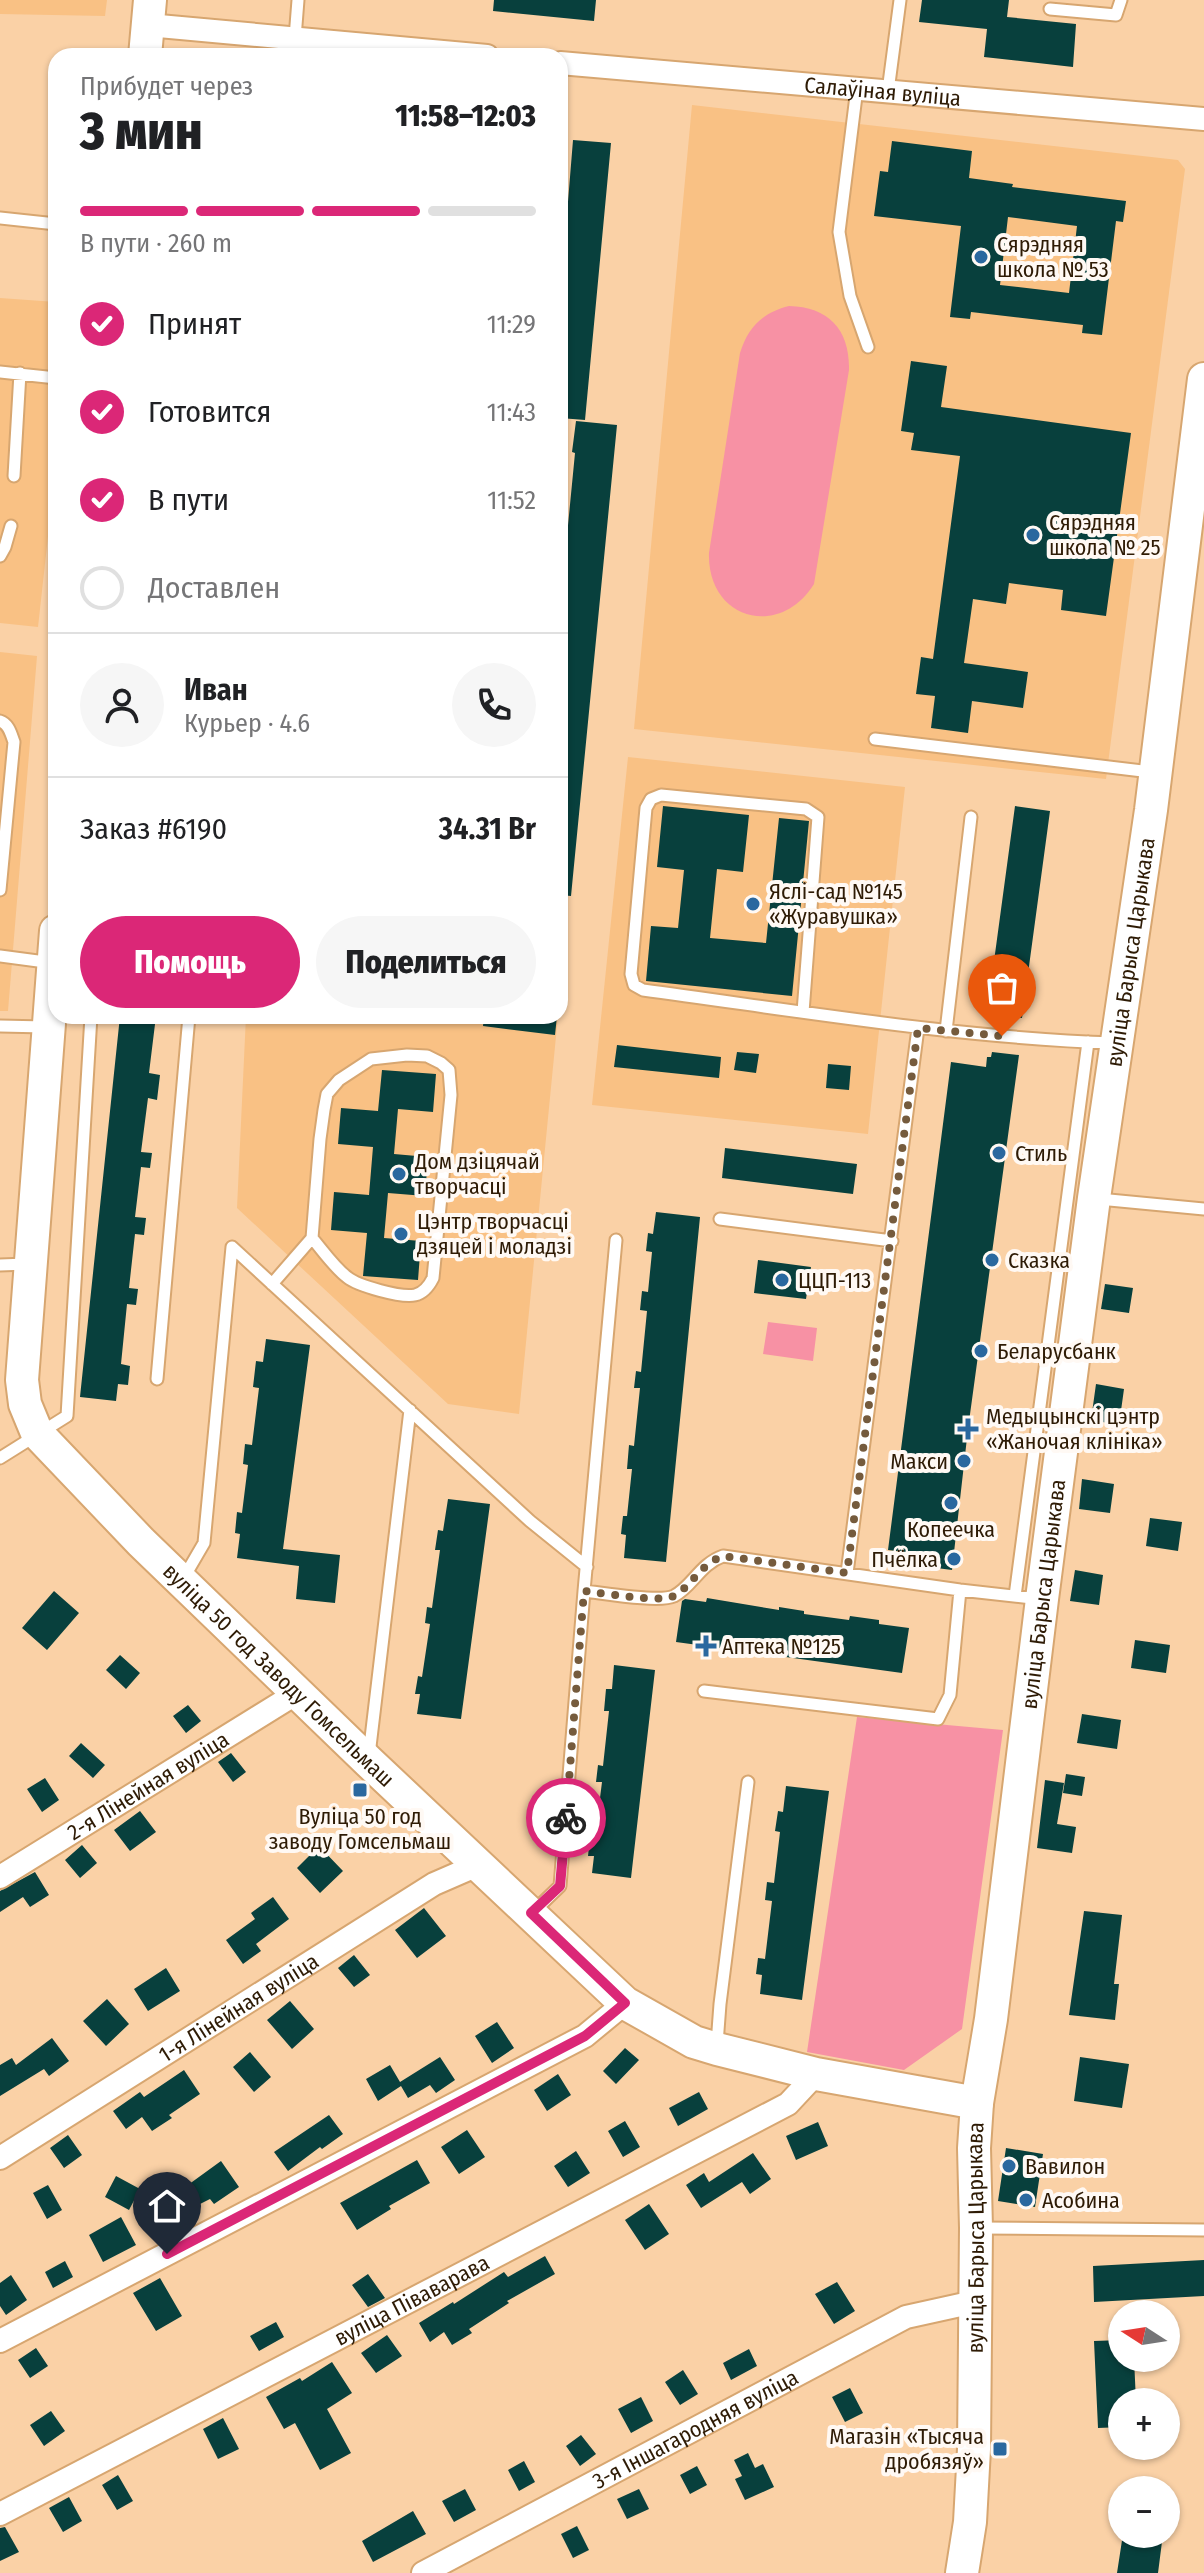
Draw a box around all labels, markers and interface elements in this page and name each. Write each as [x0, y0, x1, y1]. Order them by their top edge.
text: Прибудет через [80, 71, 253, 102]
street label: Салаўіная вуліца [803, 71, 962, 111]
text: 11:58–12:03 [395, 98, 536, 134]
text: 3 мин [80, 100, 203, 163]
text: В пути · 260 m [80, 228, 232, 259]
place label: Сярэдняя школа № 53 [997, 231, 1109, 283]
marker: Сярэдняя школа № 53 [972, 248, 990, 266]
icon: check [80, 302, 124, 346]
text: Принят [148, 306, 241, 342]
text: 11:29 [487, 309, 536, 340]
icon: check [80, 390, 124, 434]
text: Готовится [148, 394, 271, 430]
text: 11:43 [487, 397, 536, 428]
icon: check [80, 478, 124, 522]
text: В пути [148, 482, 229, 518]
text: 11:52 [487, 485, 536, 516]
place label: Сярэдняя школа № 25 [1049, 509, 1161, 561]
marker: Сярэдняя школа № 25 [1024, 526, 1042, 544]
text: Доставлен [148, 570, 280, 606]
button: person [80, 663, 164, 747]
button: phone [452, 663, 536, 747]
text: Иван [184, 672, 248, 708]
text: Курьер · 4.6 [184, 708, 310, 739]
text: Заказ #6190 [80, 811, 227, 847]
text: 34.31 Br [439, 811, 536, 847]
street label: вуліца Барыса Царыкава [1100, 836, 1160, 1069]
place label: Яслі-сад №145 «Журавушка» [769, 878, 903, 930]
marker: Яслі-сад №145 «Журавушка» [744, 895, 762, 913]
button: Помощь [80, 916, 300, 1008]
button: Поделиться [316, 916, 536, 1008]
pin [968, 954, 1036, 1036]
icon: bag [980, 966, 1024, 1010]
place label: Стиль [1015, 1140, 1067, 1167]
marker: Стиль [990, 1144, 1008, 1162]
place label: Дом дзіцячай творчасці [414, 1148, 540, 1200]
marker: Дом дзіцячай творчасці [390, 1165, 408, 1183]
place label: Цэнтр творчасці дзяцей і моладзі [417, 1208, 572, 1260]
marker: Цэнтр творчасці дзяцей і моладзі [392, 1225, 410, 1243]
place label: Сказка [1008, 1247, 1070, 1274]
marker: Сказка [983, 1251, 1001, 1269]
place label: ЦЦП-113 [798, 1267, 871, 1294]
marker: ЦЦП-113 [773, 1271, 791, 1289]
place label: Беларусбанк [997, 1338, 1117, 1365]
marker: Беларусбанк [972, 1342, 990, 1360]
place label: Медыцынскі цэнтр «Жаночая клініка» [986, 1403, 1163, 1455]
marker: Медыцынскі цэнтр «Жаночая клініка» [957, 1418, 979, 1440]
place label: Макси [890, 1448, 948, 1475]
marker: Макси [955, 1452, 973, 1470]
street label: вуліца Барыса Царыкава [1015, 1478, 1071, 1711]
marker: Копеечка [942, 1494, 960, 1512]
place label: Копеечка [907, 1516, 995, 1543]
place label: Пчёлка [871, 1546, 938, 1573]
marker: Пчёлка [945, 1550, 963, 1568]
street label: вуліца 50 год Заводу Гомсельмаш [158, 1557, 400, 1792]
place label: Аптека №125 [722, 1633, 841, 1660]
marker: Аптека №125 [697, 1637, 715, 1655]
street label: 2-я Лінейная вуліца [62, 1725, 234, 1846]
courier [526, 1778, 606, 1858]
marker: Вуліца 50 год заводу Гомсельмаш [351, 1781, 369, 1799]
icon: bike [544, 1796, 588, 1840]
place label: Вуліца 50 год заводу Гомсельмаш [269, 1803, 451, 1855]
street label: 1-я Лінейная вуліца [154, 1947, 323, 2068]
street label: вуліца Барыса Царыкава [960, 2121, 990, 2354]
place label: Вавилон [1025, 2153, 1105, 2180]
marker: Вавилон [1000, 2157, 1018, 2175]
pin [133, 2172, 201, 2254]
icon: home [145, 2184, 189, 2228]
place label: Асобина [1042, 2187, 1120, 2214]
marker: Асобина [1017, 2191, 1035, 2209]
street label: вуліца Піваварава [330, 2248, 494, 2351]
north arrow [1108, 2300, 1180, 2372]
map controls [1108, 2300, 1180, 2548]
street label: 3-я Іншагародняя вуліца [588, 2363, 803, 2494]
button: + [1108, 2388, 1180, 2460]
place label: Магазін «Тысяча дробязяў» [829, 2423, 984, 2475]
marker: Магазін «Тысяча дробязяў» [991, 2440, 1009, 2458]
button: − [1108, 2476, 1180, 2548]

